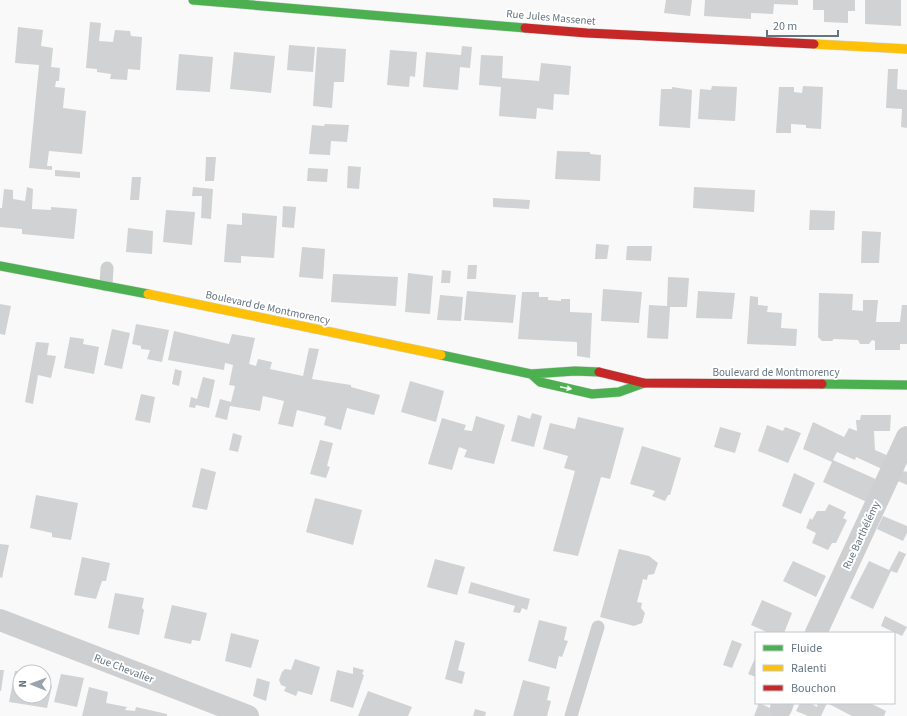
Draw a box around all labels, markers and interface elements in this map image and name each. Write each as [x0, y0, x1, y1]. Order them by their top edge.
street label: Rue Jules Massenet [506, 6, 596, 29]
scale bar [767, 12, 838, 38]
text: 20 m [773, 18, 797, 35]
street label: Boulevard de Montmorency [204, 287, 332, 328]
street label: Boulevard de Montmorency [712, 365, 840, 380]
one-way arrow [560, 386, 572, 392]
street label: Rue Barthélémy [839, 499, 884, 572]
legend [755, 632, 895, 704]
text: Fluide [791, 640, 822, 657]
street label: Rue Chevalier [92, 650, 156, 687]
text: Ralenti [791, 660, 826, 677]
north arrow [12, 664, 52, 704]
text: N [15, 680, 30, 688]
text: Bouchon [791, 680, 836, 697]

